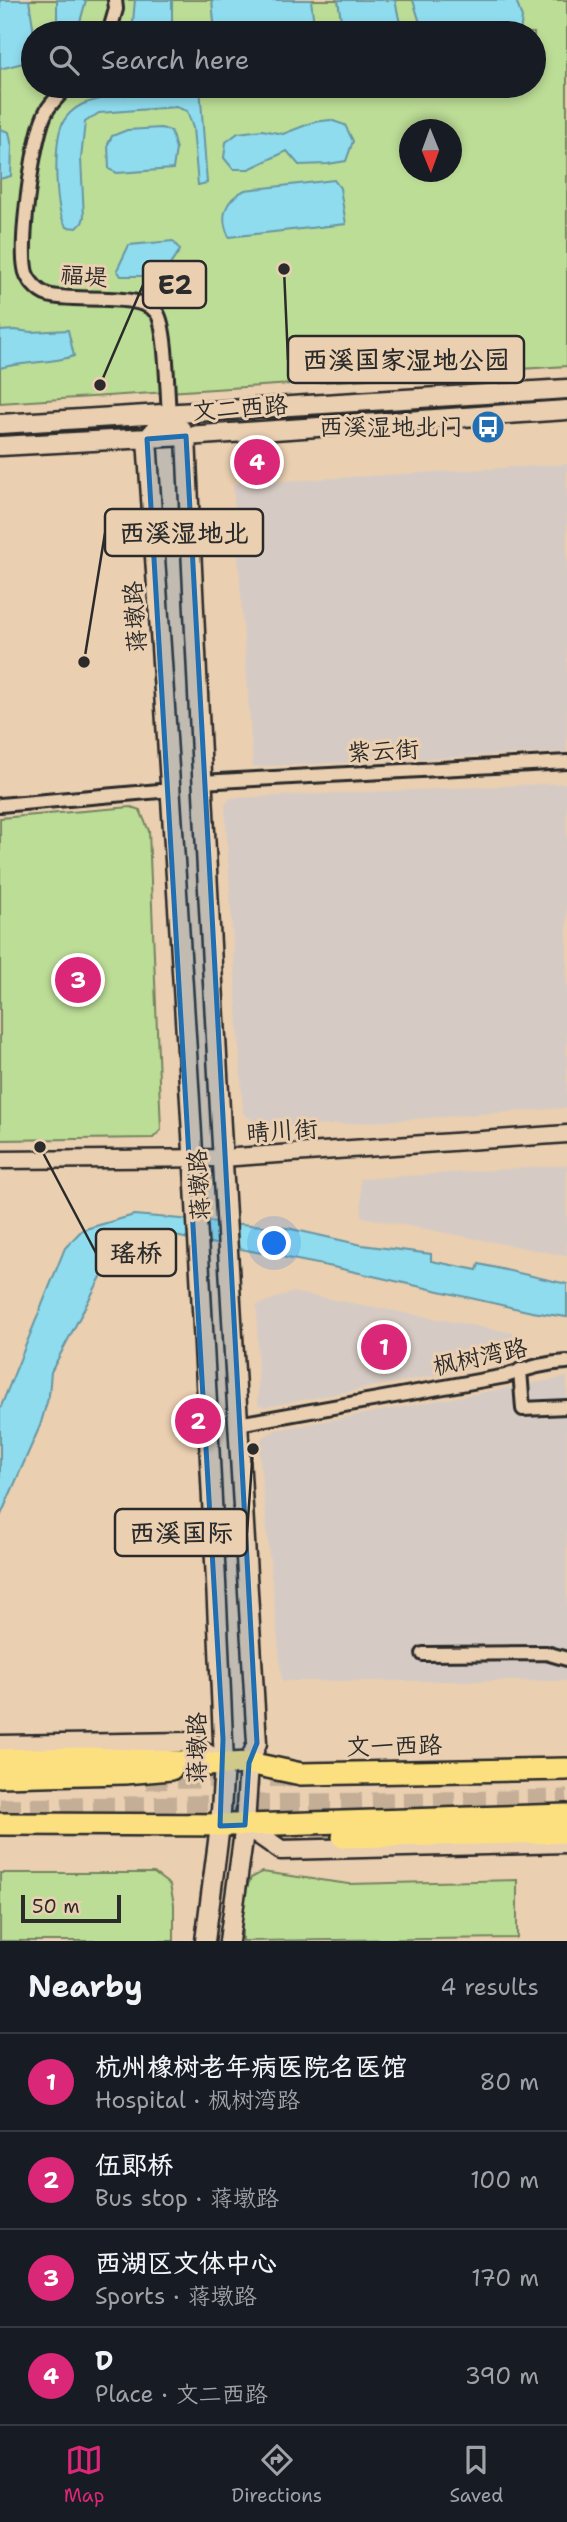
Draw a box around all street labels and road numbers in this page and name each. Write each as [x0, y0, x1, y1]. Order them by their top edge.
street label: 福堤 [59, 258, 109, 294]
street label: 文二西路 [191, 389, 289, 427]
street label: 蒋墩路 [117, 580, 153, 654]
street label: 紫云街 [346, 733, 420, 769]
street label: 晴川街 [245, 1113, 319, 1149]
street label: 蒋墩路 [181, 1148, 217, 1222]
street label: 枫树湾路 [430, 1331, 530, 1383]
street label: 蒋墩路 [181, 1712, 213, 1784]
street label: 文一西路 [346, 1729, 442, 1763]

